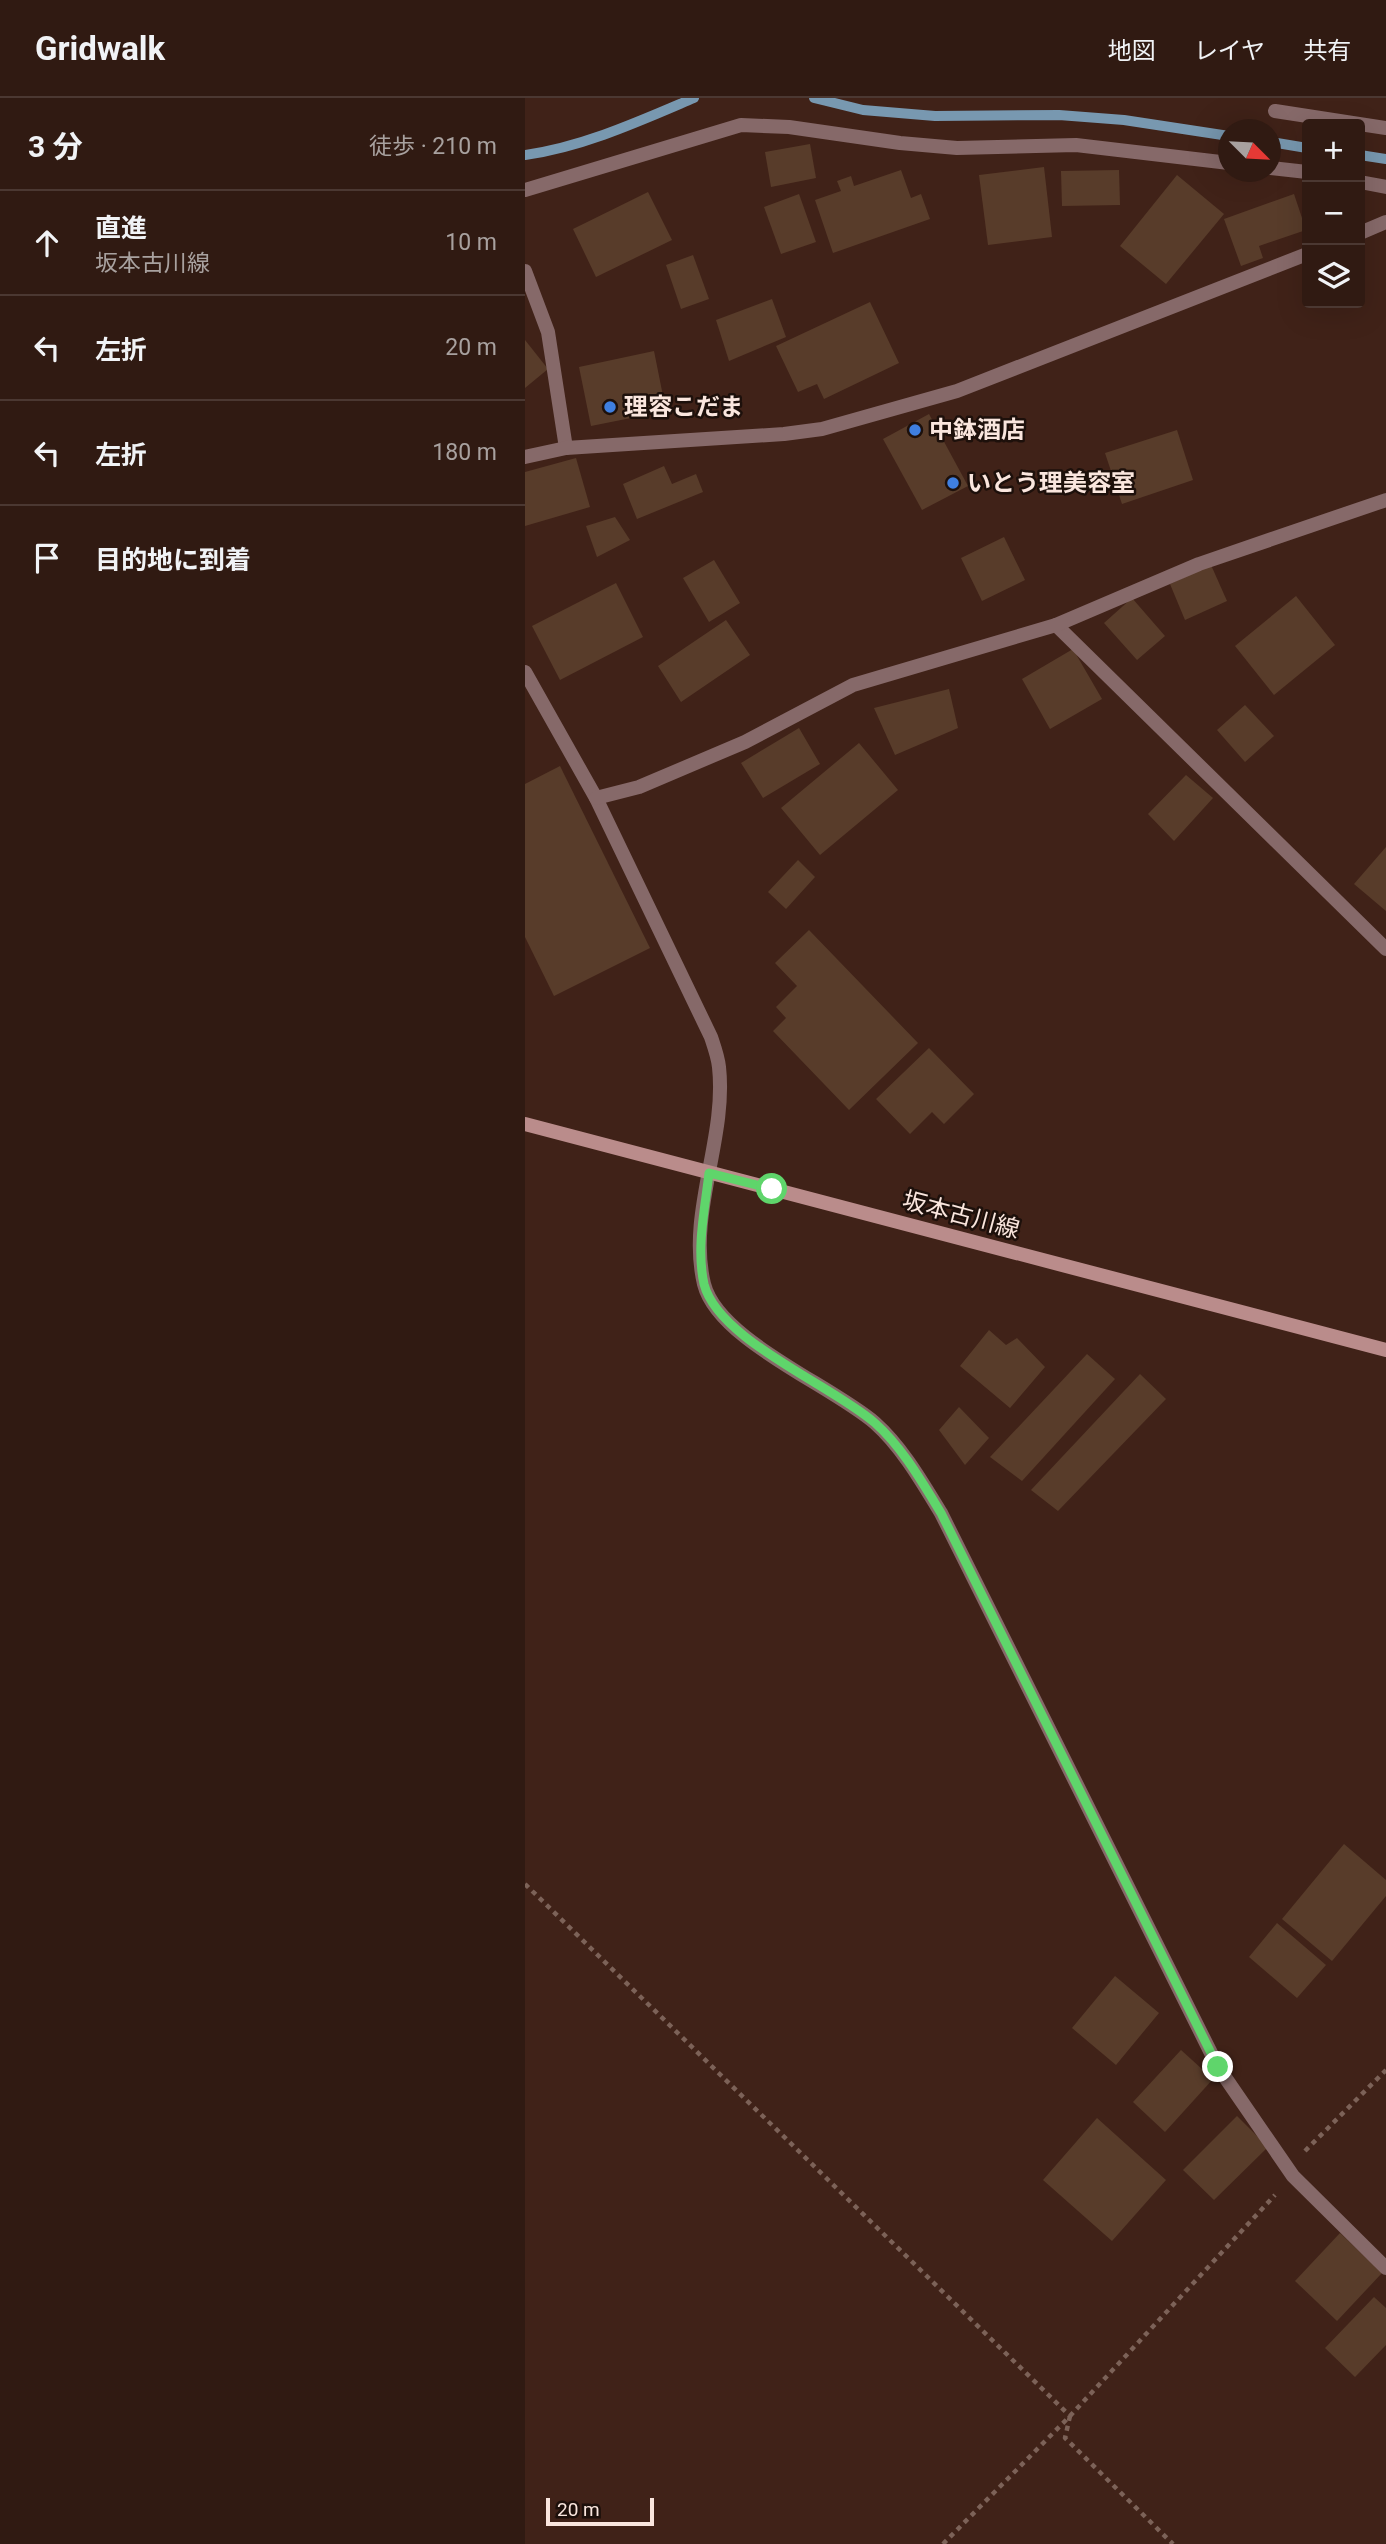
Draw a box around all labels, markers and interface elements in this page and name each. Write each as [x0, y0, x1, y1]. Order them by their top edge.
text: Gridwalk [35, 29, 165, 68]
text: 地図 [1108, 37, 1156, 65]
text: レイヤ [1194, 37, 1265, 65]
text: 共有 [1303, 37, 1351, 65]
north arrow [1218, 119, 1281, 182]
map controls [1302, 119, 1365, 308]
button: + [1302, 119, 1365, 182]
text: 3 分 [28, 129, 83, 164]
text: 徒歩 · 210 m [369, 133, 497, 160]
button: − [1302, 182, 1365, 245]
text: 直進 [95, 213, 147, 243]
icon: ahead [28, 224, 66, 262]
text: 10 m [445, 229, 497, 256]
button: layers [1302, 245, 1365, 308]
text: 坂本古川線 [95, 250, 210, 277]
icon: left [28, 329, 66, 367]
text: 20 m [445, 334, 497, 361]
text: 左折 [95, 335, 147, 365]
place label: 理容こだま [624, 393, 744, 421]
marker: 理容こだま [602, 399, 618, 415]
place label: 中鉢酒店 [929, 416, 1025, 444]
marker: 中鉢酒店 [907, 422, 923, 438]
icon: left [28, 434, 66, 472]
text: 180 m [432, 439, 497, 466]
text: 左折 [95, 440, 147, 470]
place label: いとう理美容室 [967, 469, 1135, 497]
marker: いとう理美容室 [945, 475, 961, 491]
icon: arrive [28, 539, 66, 577]
text: 目的地に到着 [95, 545, 251, 575]
route start [756, 1173, 787, 1204]
street label: 坂本古川線 [899, 1186, 1023, 1244]
route end [1202, 2051, 1233, 2082]
scale bar [546, 2495, 655, 2527]
text: 20 m [557, 2498, 600, 2521]

